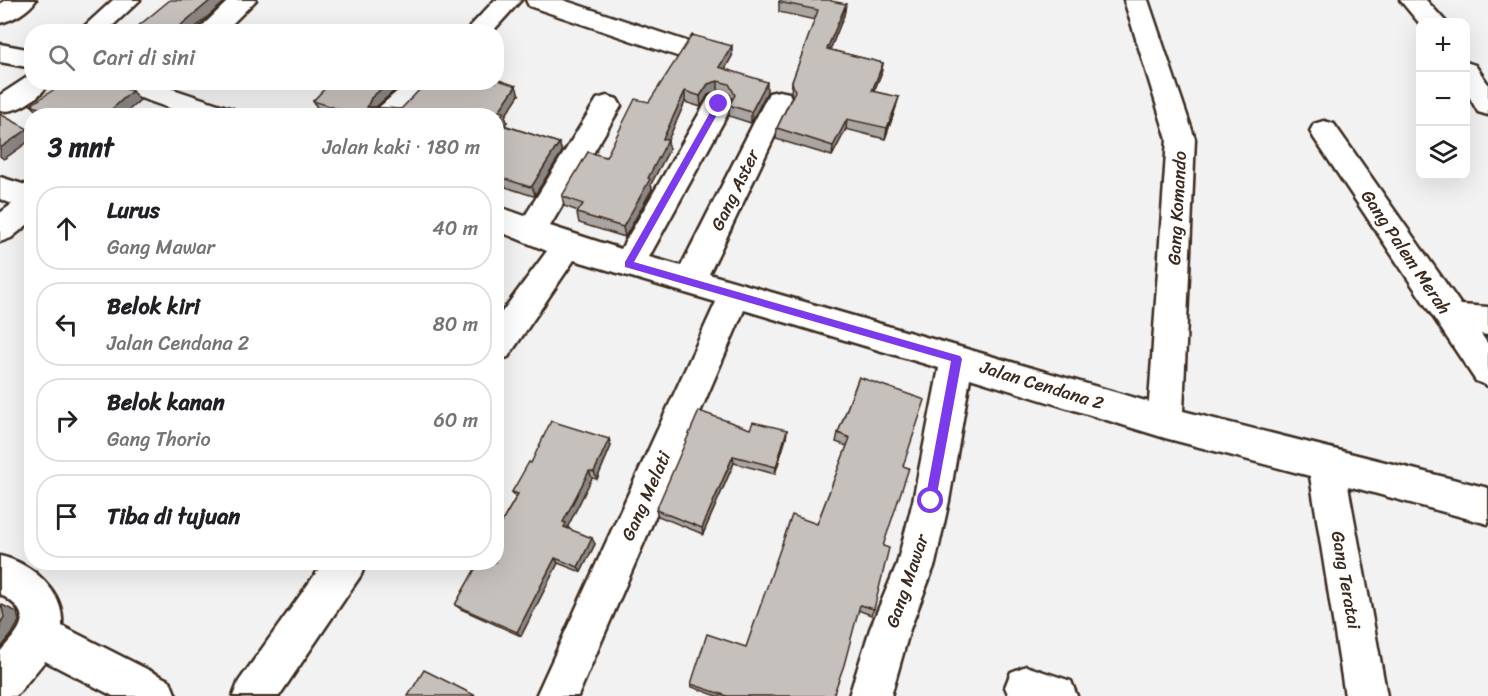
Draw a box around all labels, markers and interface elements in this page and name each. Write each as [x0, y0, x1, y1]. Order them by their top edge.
map controls [1416, 18, 1470, 180]
button: + [1416, 18, 1470, 72]
search box [24, 24, 504, 90]
text: Cari di sini [93, 38, 195, 77]
icon: search [45, 41, 78, 74]
button: − [1416, 72, 1470, 126]
route end [705, 90, 731, 116]
text: 3 mnt [48, 124, 114, 170]
button: layers [1416, 126, 1470, 180]
text: Jalan kaki · 180 m [322, 130, 480, 165]
street label: Gang Aster [701, 142, 769, 236]
street label: Gang Komando [1158, 150, 1196, 266]
street label: Gang Palem Merah [1352, 183, 1460, 321]
text: Lurus [107, 191, 160, 230]
text: 40 m [432, 211, 478, 246]
icon: ahead [50, 212, 83, 245]
text: Gang Mawar [107, 230, 215, 265]
text: Belok kiri [107, 287, 200, 326]
text: 80 m [433, 307, 478, 342]
icon: left [50, 308, 83, 341]
text: Jalan Cendana 2 [107, 326, 249, 361]
street label: Jalan Cendana 2 [975, 351, 1108, 419]
text: Belok kanan [107, 383, 225, 422]
text: 60 m [433, 403, 478, 438]
icon: right [50, 404, 83, 437]
text: Gang Thorio [107, 422, 211, 457]
street label: Gang Melati [612, 445, 680, 546]
route start [917, 487, 943, 513]
text: Tiba di tujuan [107, 497, 240, 536]
icon: arrive [50, 500, 83, 533]
street label: Gang Mawar [876, 528, 938, 632]
street label: Gang Teratai [1322, 528, 1371, 633]

